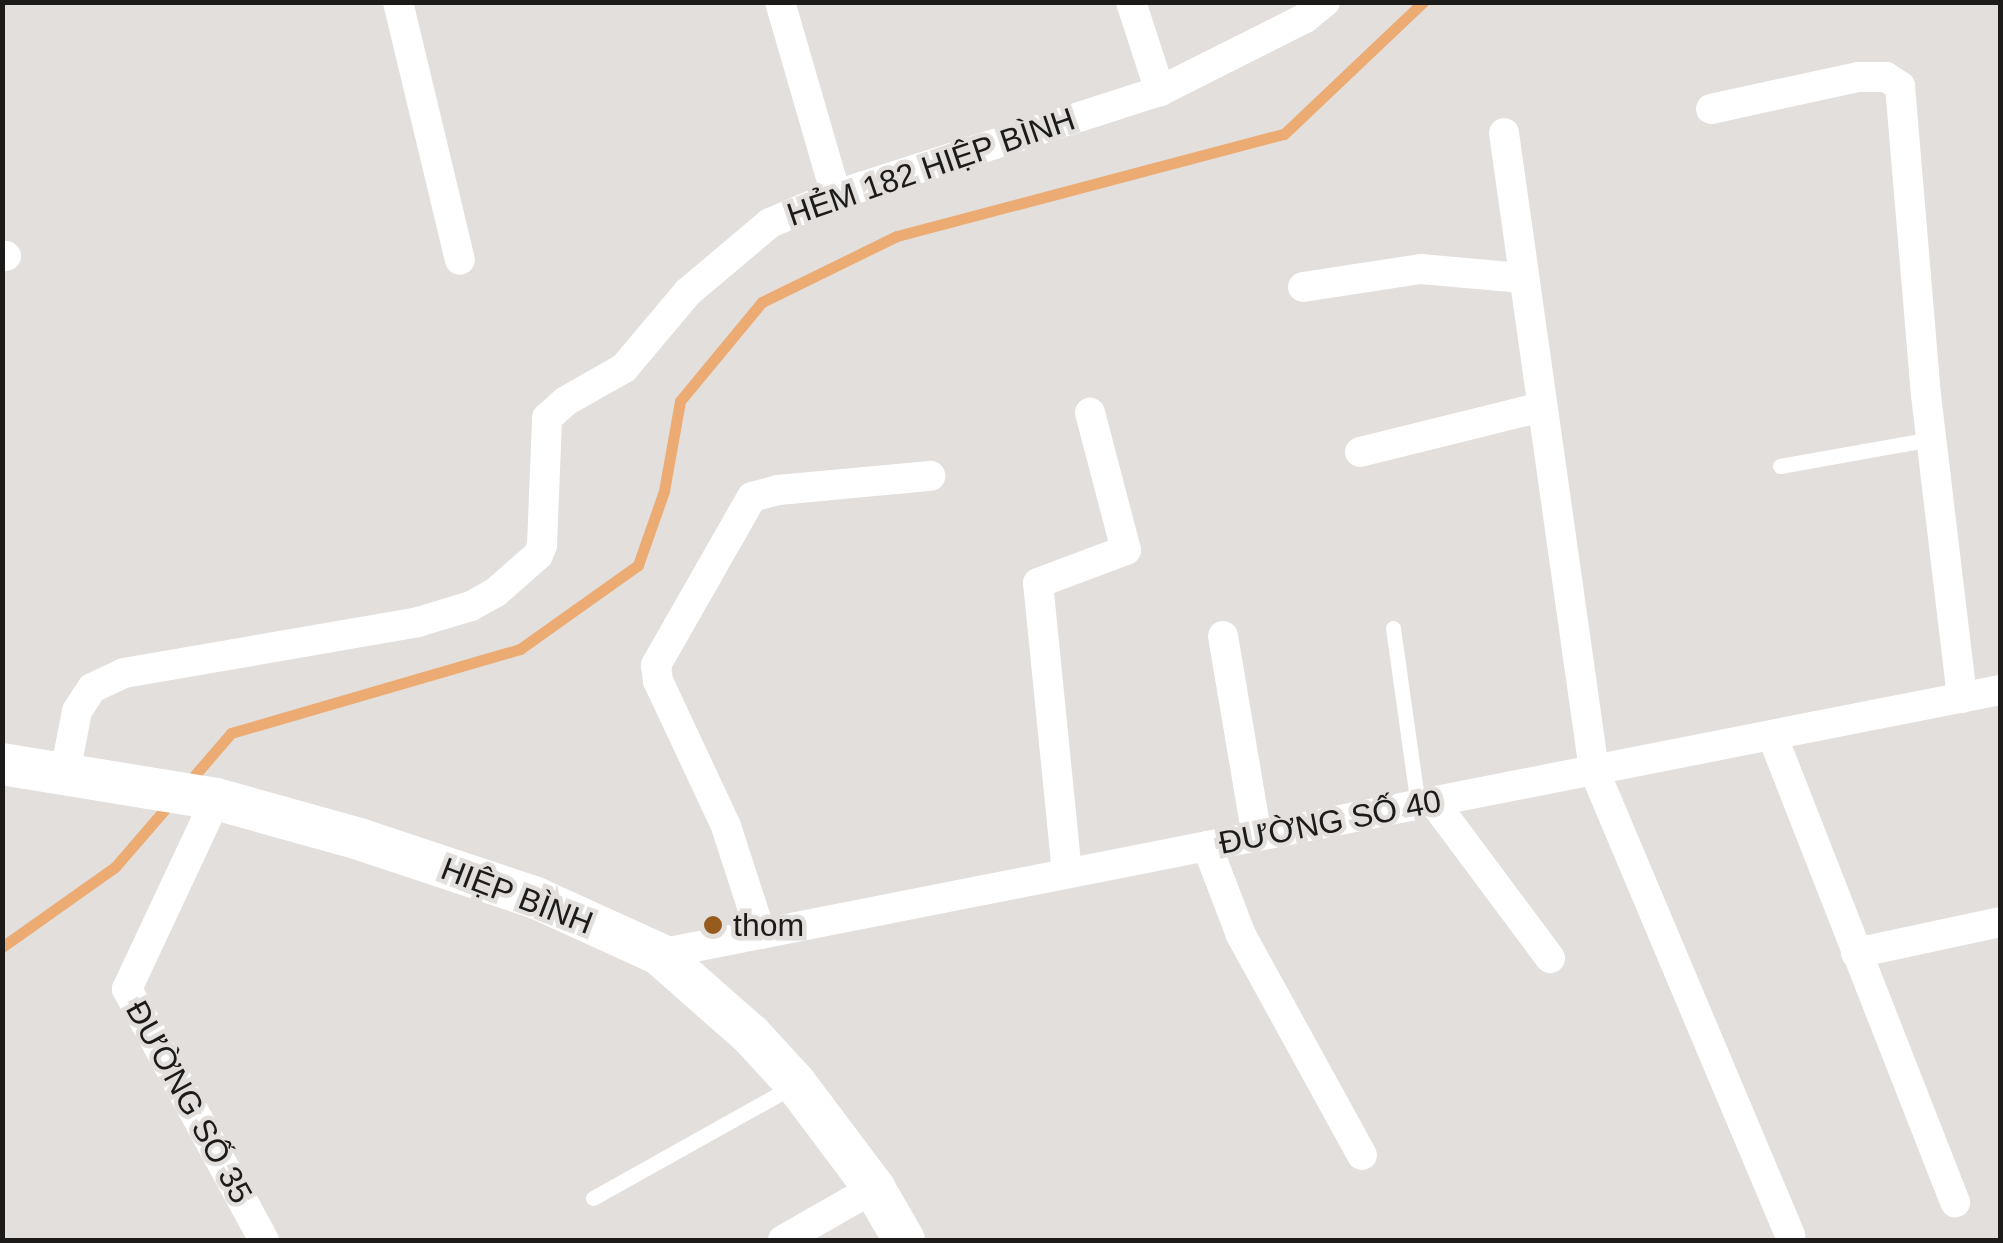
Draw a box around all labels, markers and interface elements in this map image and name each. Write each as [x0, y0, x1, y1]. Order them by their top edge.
street label: HẺM 182 HIỆP BÌNH [782, 100, 1080, 234]
street label: ĐƯỜNG SỐ 40 [1216, 782, 1444, 862]
street label: HIỆP BÌNH [435, 849, 599, 943]
place label: thom [733, 906, 804, 944]
marker: thom [702, 914, 724, 936]
street label: ĐƯỜNG SỐ 35 [118, 994, 260, 1210]

